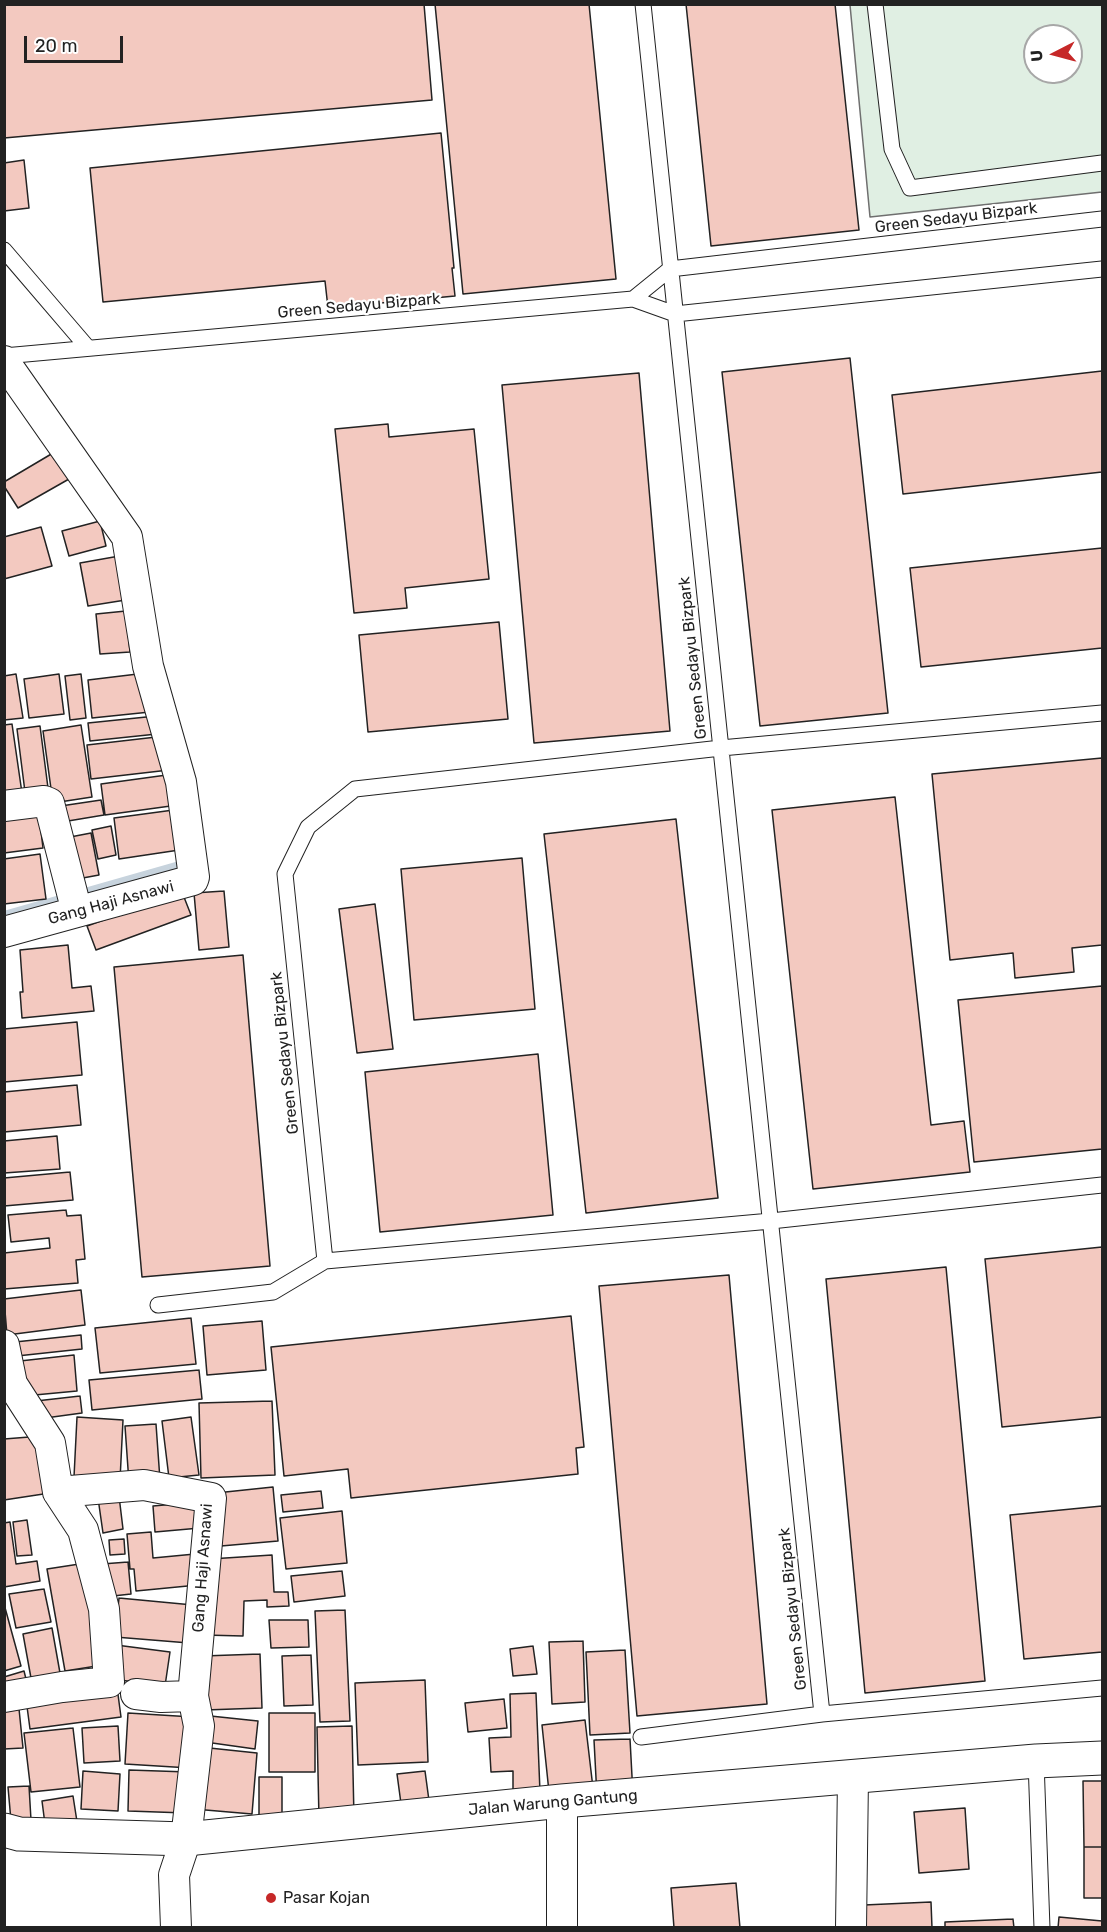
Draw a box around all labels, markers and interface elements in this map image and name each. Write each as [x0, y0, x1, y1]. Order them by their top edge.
scale bar [27, 24, 126, 62]
north arrow [1023, 24, 1083, 84]
text: 20 m [35, 35, 77, 57]
text: U [1027, 49, 1047, 62]
street label: Green Sedayu Bizpark [874, 199, 1038, 237]
street label: Green Sedayu Bizpark [277, 289, 441, 323]
street label: Green Sedayu Bizpark [675, 576, 711, 740]
street label: Gang Haji Asnawi [46, 877, 176, 929]
street label: Green Sedayu Bizpark [267, 971, 303, 1135]
street label: Gang Haji Asnawi [189, 1503, 217, 1633]
street label: Green Sedayu Bizpark [775, 1527, 811, 1691]
street label: Jalan Warung Gantung [468, 1786, 638, 1820]
place label: Pasar Kojan [283, 1888, 370, 1908]
marker: Pasar Kojan [264, 1891, 278, 1905]

